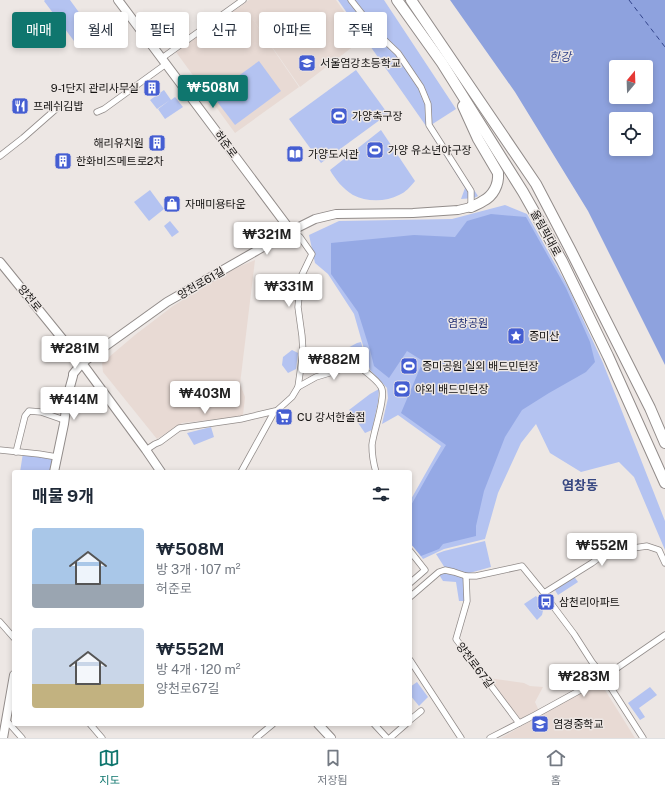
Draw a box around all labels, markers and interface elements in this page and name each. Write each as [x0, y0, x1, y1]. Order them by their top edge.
chip: 매매 [12, 12, 66, 48]
chip: 월세 [74, 12, 128, 48]
chip: 필터 [136, 12, 189, 48]
chip: 신규 [197, 12, 251, 48]
chip: 아파트 [259, 12, 326, 48]
chip: 주택 [334, 12, 387, 48]
water label: 한강 [549, 50, 573, 64]
school or university icon: 서울염강초등학교 [297, 53, 317, 73]
place label: 서울염강초등학교 [320, 57, 401, 69]
north arrow [609, 60, 653, 104]
map controls [609, 60, 653, 156]
pin: ₩508M [185, 75, 241, 109]
building icon: 9-1단지 관리사무실 [142, 78, 162, 98]
text: ₩508M [187, 80, 239, 95]
place label: 9-1단지 관리사무실 [51, 82, 139, 94]
restaurant icon: 프레쉬김밥 [10, 96, 30, 116]
place label: 프레쉬김밥 [33, 100, 84, 112]
sports icon: 가양축구장 [329, 106, 349, 126]
place label: 가양축구장 [352, 110, 403, 122]
button: locate [609, 112, 653, 156]
street label: 허준로 [212, 128, 240, 160]
building icon: 해리유치원 [147, 133, 167, 153]
place label: 해리유치원 [93, 137, 144, 149]
sports icon: 가양 유소년야구장 [365, 140, 385, 160]
library icon: 가양도서관 [285, 144, 305, 164]
place label: 가양 유소년야구장 [388, 144, 472, 156]
place label: 가양도서관 [308, 148, 359, 160]
building icon: 한화비즈메트로2차 [53, 151, 73, 171]
place label: 한화비즈메트로2차 [76, 155, 164, 167]
shop icon: 자매미용타운 [162, 194, 182, 214]
place label: 자매미용타운 [185, 198, 246, 210]
street label: 올림픽대로 [528, 208, 564, 258]
pin: ₩321M [239, 222, 295, 256]
text: ₩321M [243, 227, 291, 242]
street label: 양천로61길 [176, 265, 226, 301]
pin: ₩331M [261, 274, 317, 308]
text: ₩331M [264, 279, 314, 294]
street label: 양천로 [16, 282, 44, 314]
park label: 염창공원 [448, 317, 488, 329]
place icon: 증미산 [506, 326, 526, 346]
place label: 증미산 [529, 330, 559, 342]
pin: ₩281M [47, 336, 103, 370]
text: ₩281M [50, 341, 100, 356]
pin: ₩882M [306, 347, 362, 381]
text: ₩882M [308, 352, 360, 367]
sports icon: 증미공원 실외 배드민턴장 [399, 356, 419, 376]
place label: 증미공원 실외 배드민턴장 [422, 360, 539, 372]
sports icon: 야외 배드민턴장 [392, 379, 412, 399]
pin: ₩403M [177, 381, 233, 415]
place label: 야외 배드민턴장 [415, 383, 489, 395]
text: ₩403M [179, 386, 231, 401]
pin: ₩414M [46, 387, 102, 421]
text: ₩414M [49, 392, 99, 407]
supermarket icon: CU 강서한솔점 [274, 407, 294, 427]
place label: CU 강서한솔점 [297, 411, 366, 423]
district label: 염창동 [562, 478, 598, 493]
icon: filters [370, 483, 392, 505]
text: 매물 9개 [32, 486, 94, 506]
pin: ₩552M [574, 533, 630, 567]
text: ₩552M [576, 538, 628, 553]
text: ₩508M [156, 539, 224, 559]
icon: home [64, 544, 112, 592]
text: 방 3개 · 107 m² [156, 562, 240, 577]
text: 허준로 [156, 581, 192, 596]
bus stop icon: 삼천리아파트 [536, 592, 556, 612]
place label: 삼천리아파트 [559, 596, 620, 608]
text: ₩552M [156, 639, 224, 659]
street label: 양천로67길 [454, 640, 496, 690]
icon: home [64, 644, 112, 692]
text: 방 4개 · 120 m² [156, 662, 241, 677]
pin: ₩283M [556, 664, 612, 698]
text: ₩283M [558, 669, 610, 684]
text: 양천로67길 [156, 681, 220, 696]
school or university icon: 염경중학교 [530, 714, 550, 734]
place label: 염경중학교 [553, 718, 604, 730]
tab: 지도 [98, 747, 120, 787]
tab: 저장됨 [317, 747, 348, 787]
tab: 홈 [545, 747, 567, 787]

